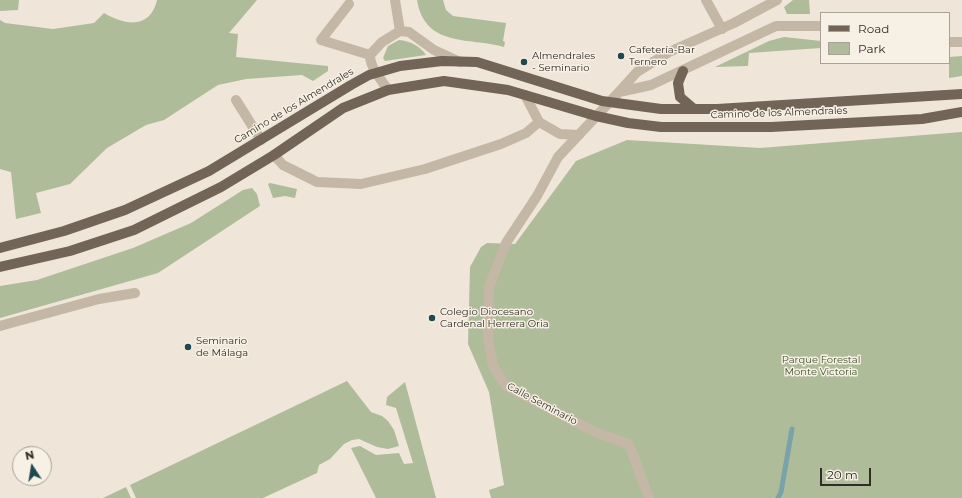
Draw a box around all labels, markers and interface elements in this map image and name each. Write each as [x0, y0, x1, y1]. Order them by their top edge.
legend [820, 12, 950, 64]
text: Road [858, 21, 889, 36]
text: Park [858, 41, 885, 56]
place label: Cafetería-Bar Ternero [629, 44, 695, 68]
place label: Almendrales - Seminario [532, 50, 595, 74]
marker: Cafetería-Bar Ternero [616, 51, 626, 61]
marker: Almendrales - Seminario [519, 57, 529, 67]
street label: Camino de los Almendrales [232, 66, 356, 146]
street label: Camino de los Almendrales [710, 105, 848, 121]
place label: Colegio Diocesano Cardenal Herrera Oria [440, 306, 549, 330]
marker: Colegio Diocesano Cardenal Herrera Oria [427, 313, 437, 323]
place label: Seminario de Málaga [196, 335, 248, 358]
marker: Seminario de Málaga [183, 342, 193, 352]
park label: Parque Forestal Monte Victoria [782, 354, 860, 378]
street label: Calle Seminario [505, 380, 579, 428]
north arrow [12, 446, 52, 486]
text: N [24, 447, 36, 463]
scale bar [822, 460, 873, 486]
text: 20 m [827, 467, 858, 482]

